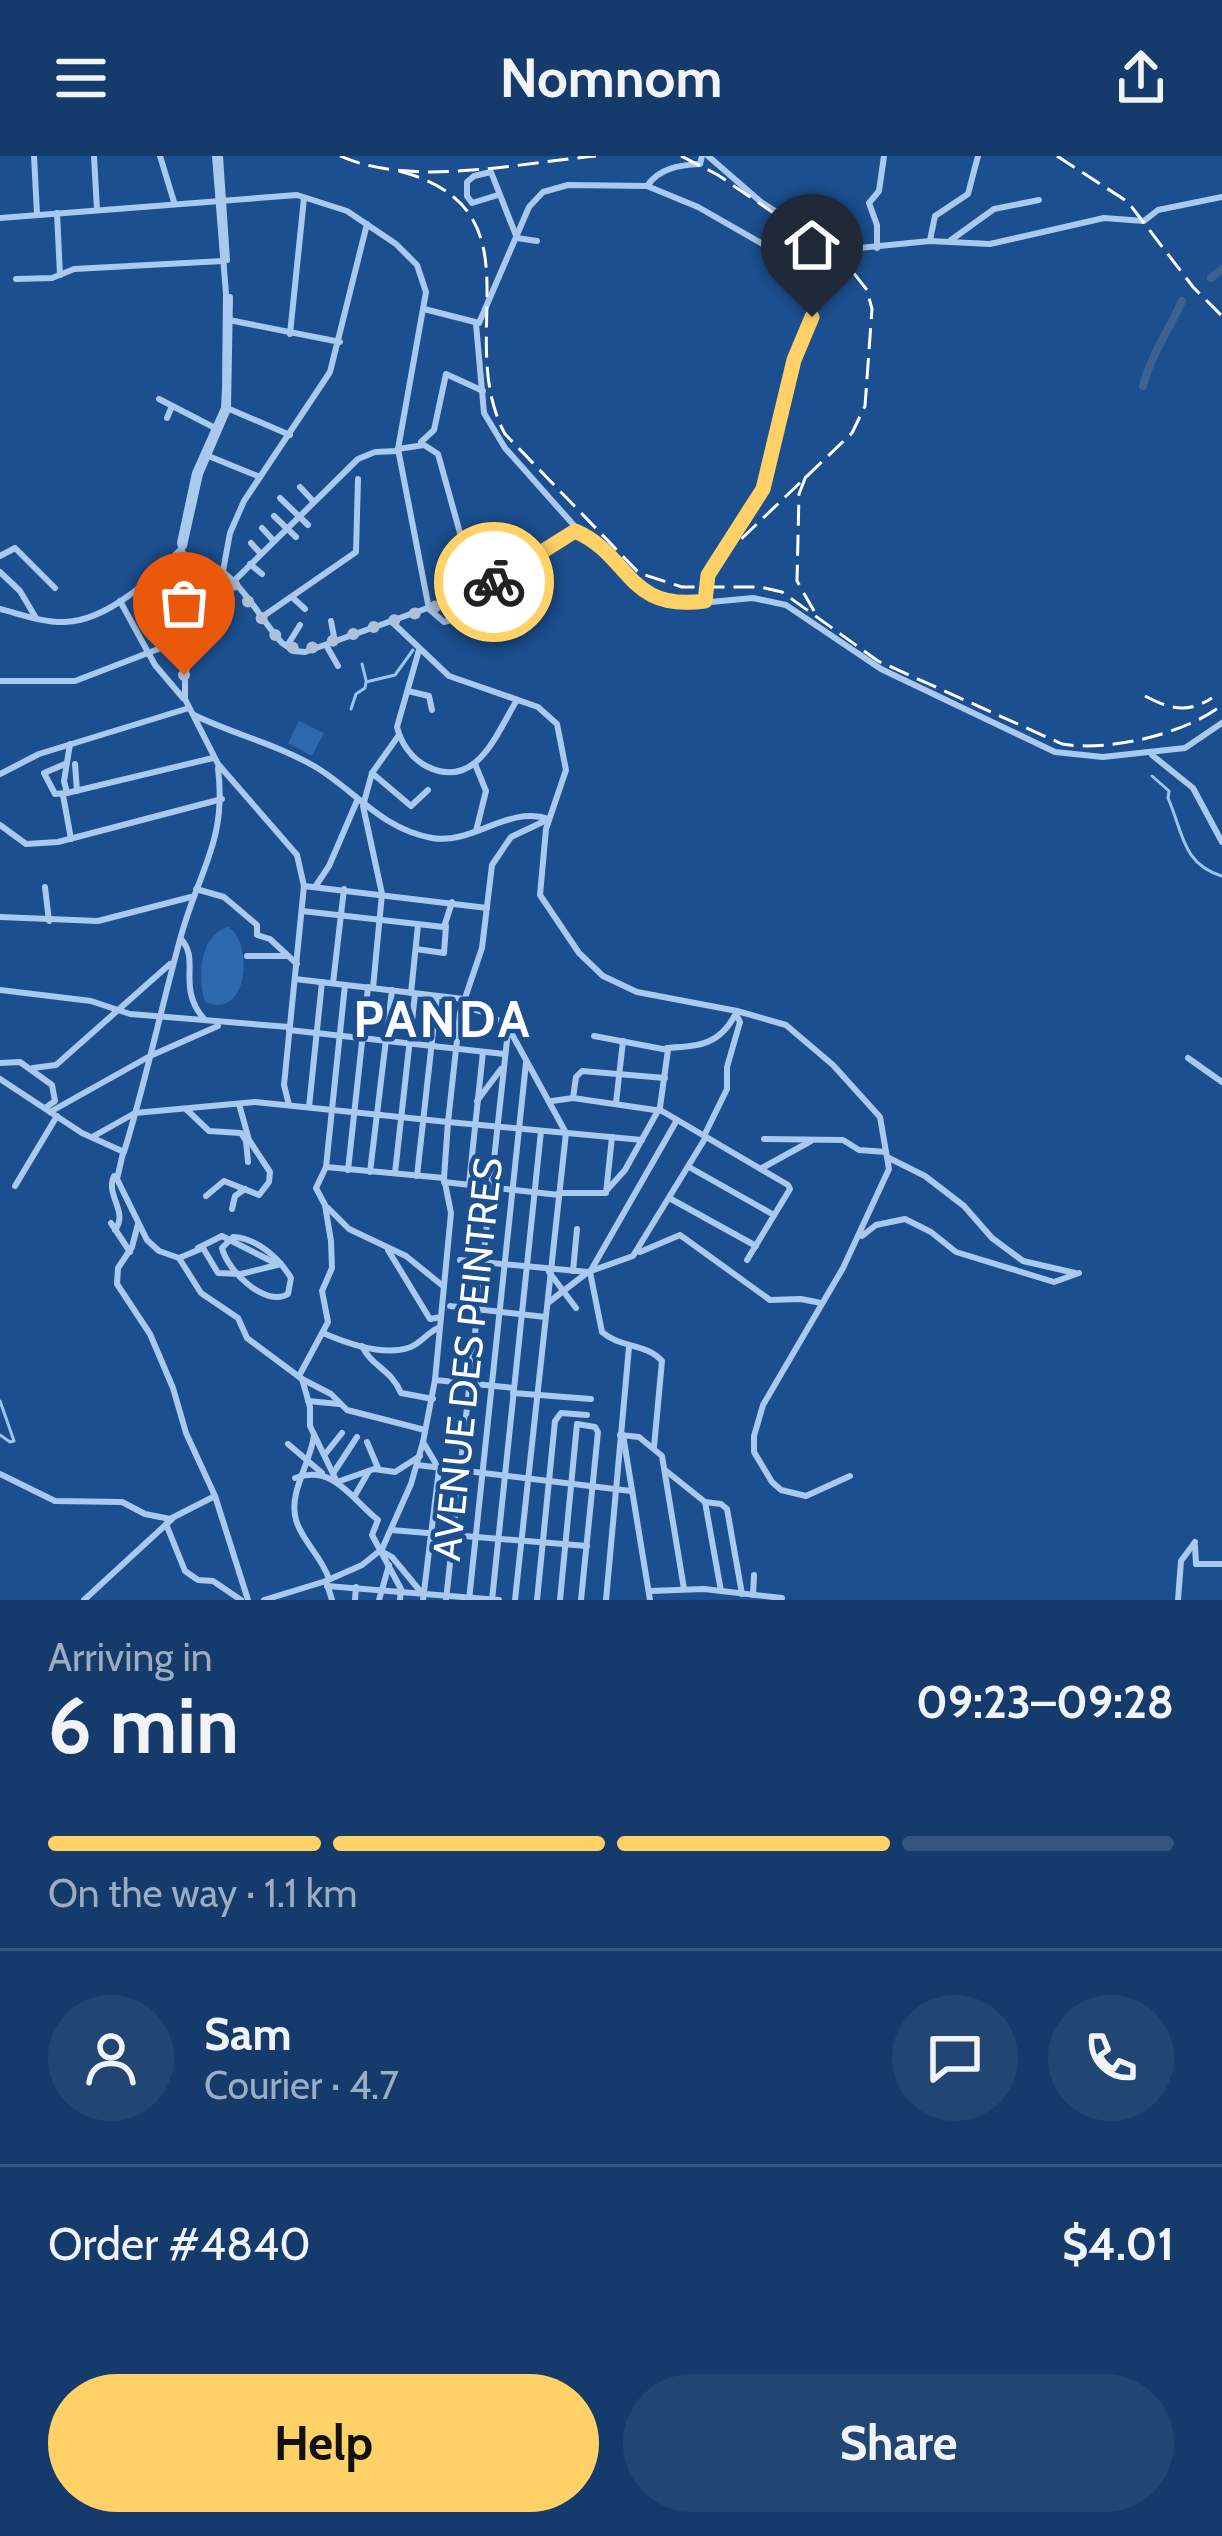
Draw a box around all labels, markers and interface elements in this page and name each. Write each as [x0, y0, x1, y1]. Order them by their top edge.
icon: menu [48, 45, 114, 111]
text: Nomnom [500, 45, 722, 111]
icon: share [1108, 45, 1174, 111]
pin [761, 194, 863, 317]
icon: home [779, 212, 845, 278]
courier [434, 522, 554, 642]
icon: bike [461, 549, 527, 615]
pin [133, 552, 235, 675]
icon: bag [151, 570, 217, 636]
district label: PANDA [353, 988, 533, 1050]
street label: AVENUE DES PEINTRES [422, 1155, 512, 1563]
text: Arriving in [48, 1633, 212, 1681]
text: 09:23–09:28 [916, 1675, 1174, 1729]
text: 6 min [48, 1678, 239, 1773]
text: On the way · 1.1 km [48, 1869, 357, 1917]
button: person [48, 1995, 174, 2121]
button: chat [892, 1995, 1018, 2121]
button: phone [1048, 1995, 1174, 2121]
text: Sam [204, 2007, 292, 2061]
text: Courier · 4.7 [204, 2061, 399, 2109]
text: Order #4840 [48, 2217, 311, 2271]
text: $4.01 [1062, 2217, 1174, 2271]
button: Help [48, 2374, 599, 2512]
button: Share [623, 2374, 1174, 2512]

